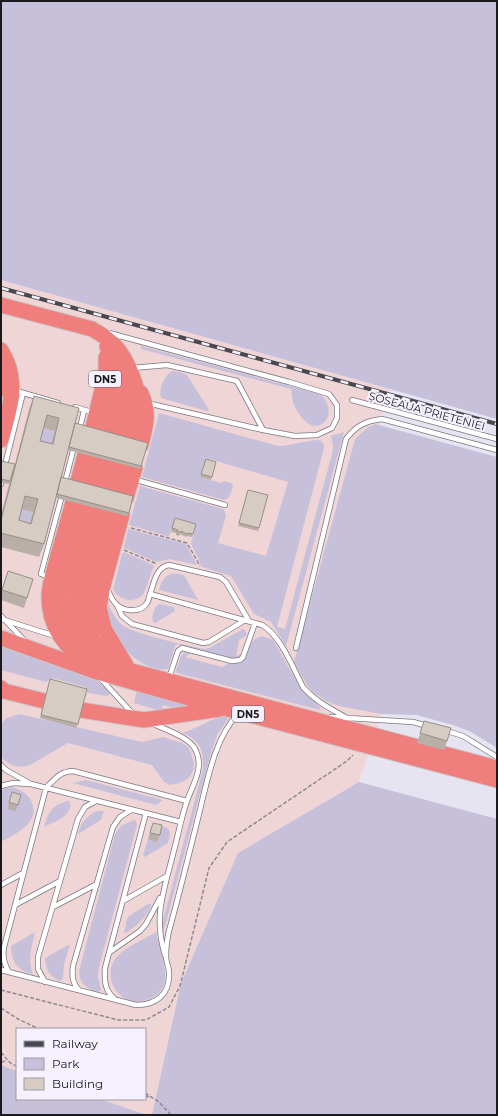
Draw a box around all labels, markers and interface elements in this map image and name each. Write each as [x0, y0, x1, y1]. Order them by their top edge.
road number: DN5 [89, 371, 121, 387]
street label: ȘOSEAUA PRIETENIEI [367, 389, 487, 433]
road number: DN5 [232, 706, 264, 722]
legend [16, 1028, 146, 1100]
text: Railway [52, 1036, 98, 1051]
text: Park [52, 1056, 80, 1071]
text: Building [52, 1076, 103, 1091]

